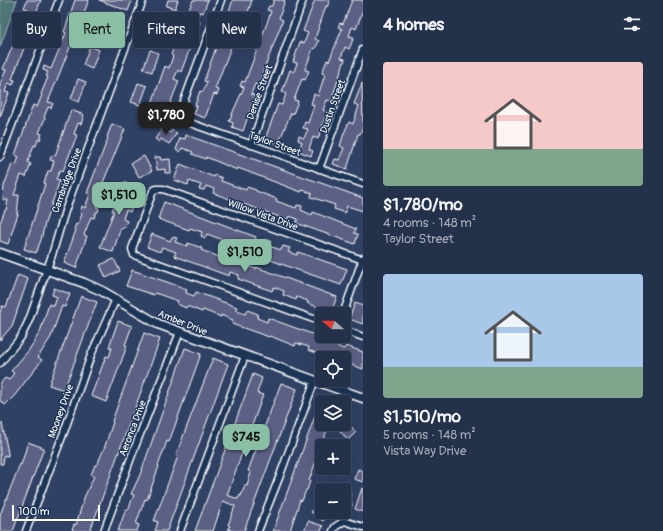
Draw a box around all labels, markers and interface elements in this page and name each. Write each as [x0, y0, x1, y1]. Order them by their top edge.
chip: Buy [12, 12, 61, 48]
chip: Rent [69, 12, 125, 48]
chip: Filters [133, 12, 199, 48]
chip: New [207, 12, 261, 48]
icon: filters [621, 13, 643, 35]
text: 4 homes [383, 14, 444, 35]
street label: Denise Street [245, 63, 276, 121]
street label: Dustin Street [318, 77, 349, 135]
icon: home [477, 88, 549, 160]
pin: $1,780 [133, 102, 199, 136]
text: $1,780 [147, 107, 185, 123]
street label: Taylor Street [247, 129, 303, 159]
street label: Cambridge Drive [50, 146, 84, 214]
pin: $1,510 [86, 182, 152, 216]
text: $1,510 [101, 187, 137, 203]
text: $1,780/mo [383, 194, 463, 215]
street label: Willow Vista Drive [226, 197, 299, 233]
text: 4 rooms · 148 m² [383, 215, 476, 231]
text: Taylor Street [383, 231, 454, 247]
pin: $1,510 [212, 239, 278, 273]
text: $1,510 [227, 244, 263, 260]
icon: home [477, 300, 549, 372]
north arrow [315, 307, 351, 343]
map controls [315, 307, 351, 519]
street label: Amber Drive [156, 308, 209, 338]
button: locate [315, 351, 351, 387]
street label: Mooney Drive [46, 383, 76, 440]
button: layers [315, 395, 351, 431]
street label: Aeronca Drive [117, 399, 149, 458]
text: $1,510/mo [383, 406, 461, 427]
pin: $745 [222, 424, 270, 458]
text: 5 rooms · 148 m² [383, 427, 476, 443]
text: $745 [232, 429, 260, 445]
button: + [315, 439, 351, 475]
text: Vista Way Drive [383, 443, 466, 459]
button: − [315, 483, 351, 519]
scale bar [12, 503, 100, 522]
text: 100 m [18, 505, 49, 518]

